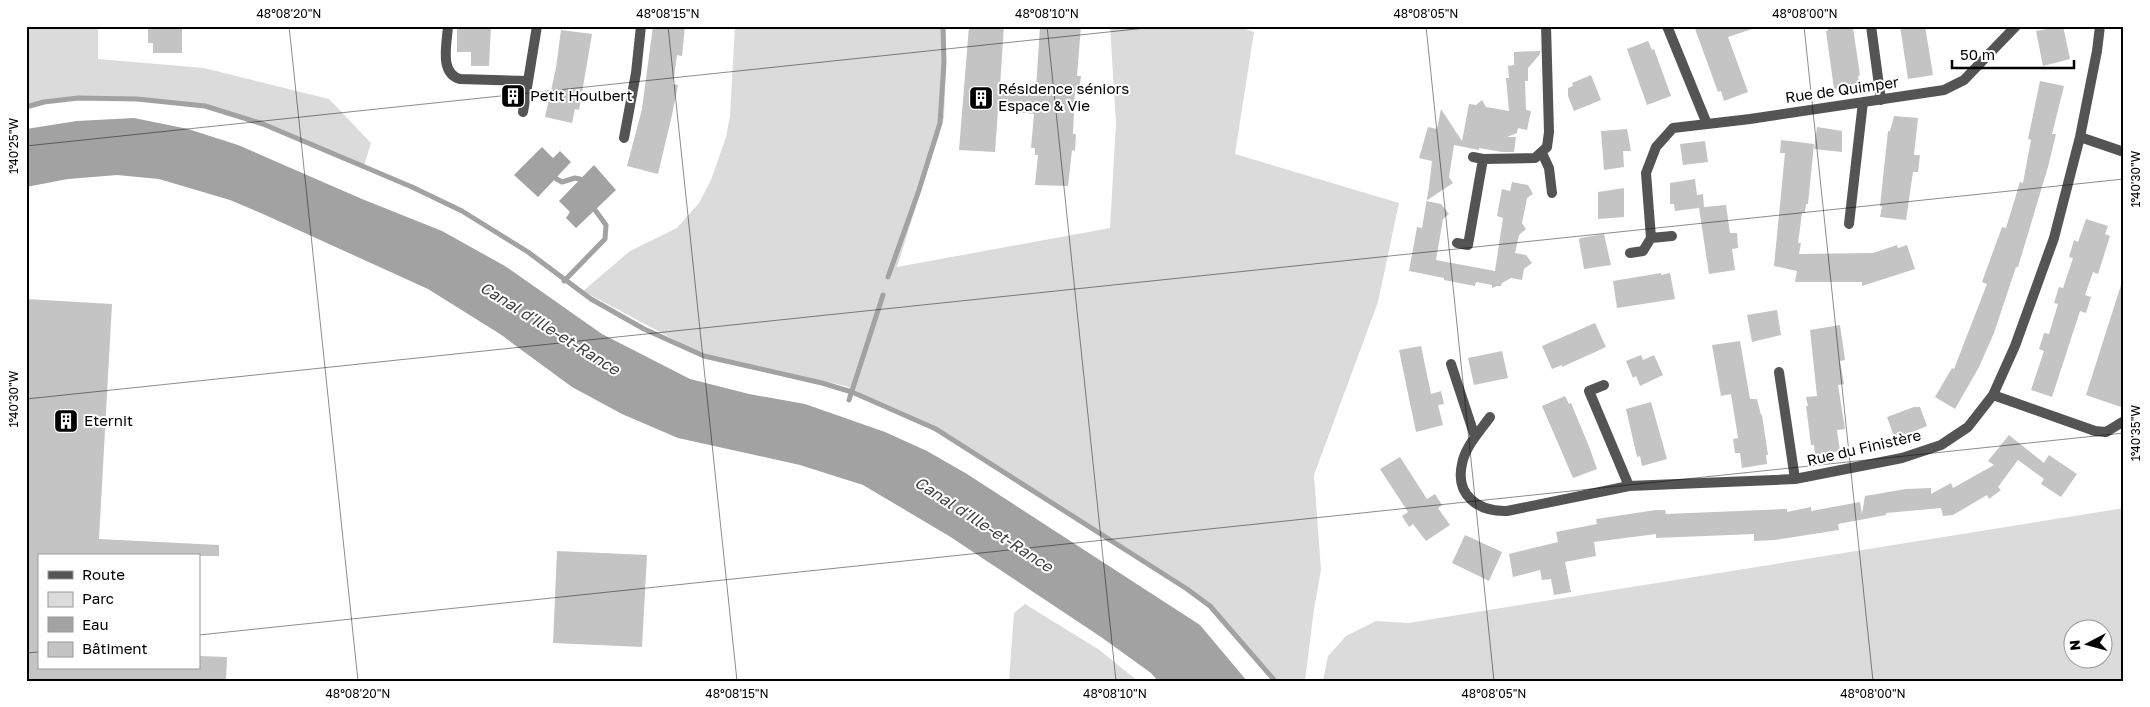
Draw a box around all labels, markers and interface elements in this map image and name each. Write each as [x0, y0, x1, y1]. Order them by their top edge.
text: 48°08'20"N [257, 6, 321, 21]
text: 48°08'15"N [636, 6, 700, 21]
text: 48°08'10"N [1015, 6, 1079, 21]
text: 48°08'05"N [1394, 6, 1458, 21]
text: 48°08'00"N [1772, 6, 1838, 21]
scale bar [1952, 38, 2075, 70]
text: 50 m [1960, 45, 1995, 63]
street label: Rue de Quimper [1784, 72, 1900, 106]
place label: Résidence séniors Espace & Vie [998, 79, 1129, 114]
building icon: Petit Houlbert [500, 83, 526, 109]
building icon: Résidence séniors Espace & Vie [968, 85, 994, 111]
place label: Petit Houlbert [530, 86, 633, 104]
text: 1°40'25"W [6, 117, 21, 174]
text: 1°40'30"W [2128, 150, 2143, 207]
water label: Canal d'Ille-et-Rance [477, 277, 625, 380]
text: 1°40'30"W [6, 370, 21, 427]
text: 1°40'35"W [2128, 404, 2143, 461]
building icon: Eternit [53, 408, 79, 434]
place label: Eternit [84, 411, 133, 429]
street label: Rue du Finistère [1805, 425, 1923, 469]
water label: Canal d'Ille-et-Rance [911, 472, 1058, 577]
legend [38, 554, 200, 670]
text: Route [82, 565, 125, 583]
text: Parc [82, 589, 114, 607]
text: Eau [82, 615, 109, 633]
north arrow [2062, 620, 2112, 670]
text: Bâtiment [82, 639, 147, 657]
text: N [2066, 639, 2084, 652]
text: 48°08'20"N [326, 686, 390, 701]
text: 48°08'15"N [705, 686, 769, 701]
text: 48°08'10"N [1083, 686, 1147, 701]
text: 48°08'05"N [1462, 686, 1526, 701]
text: 48°08'00"N [1840, 686, 1906, 701]

